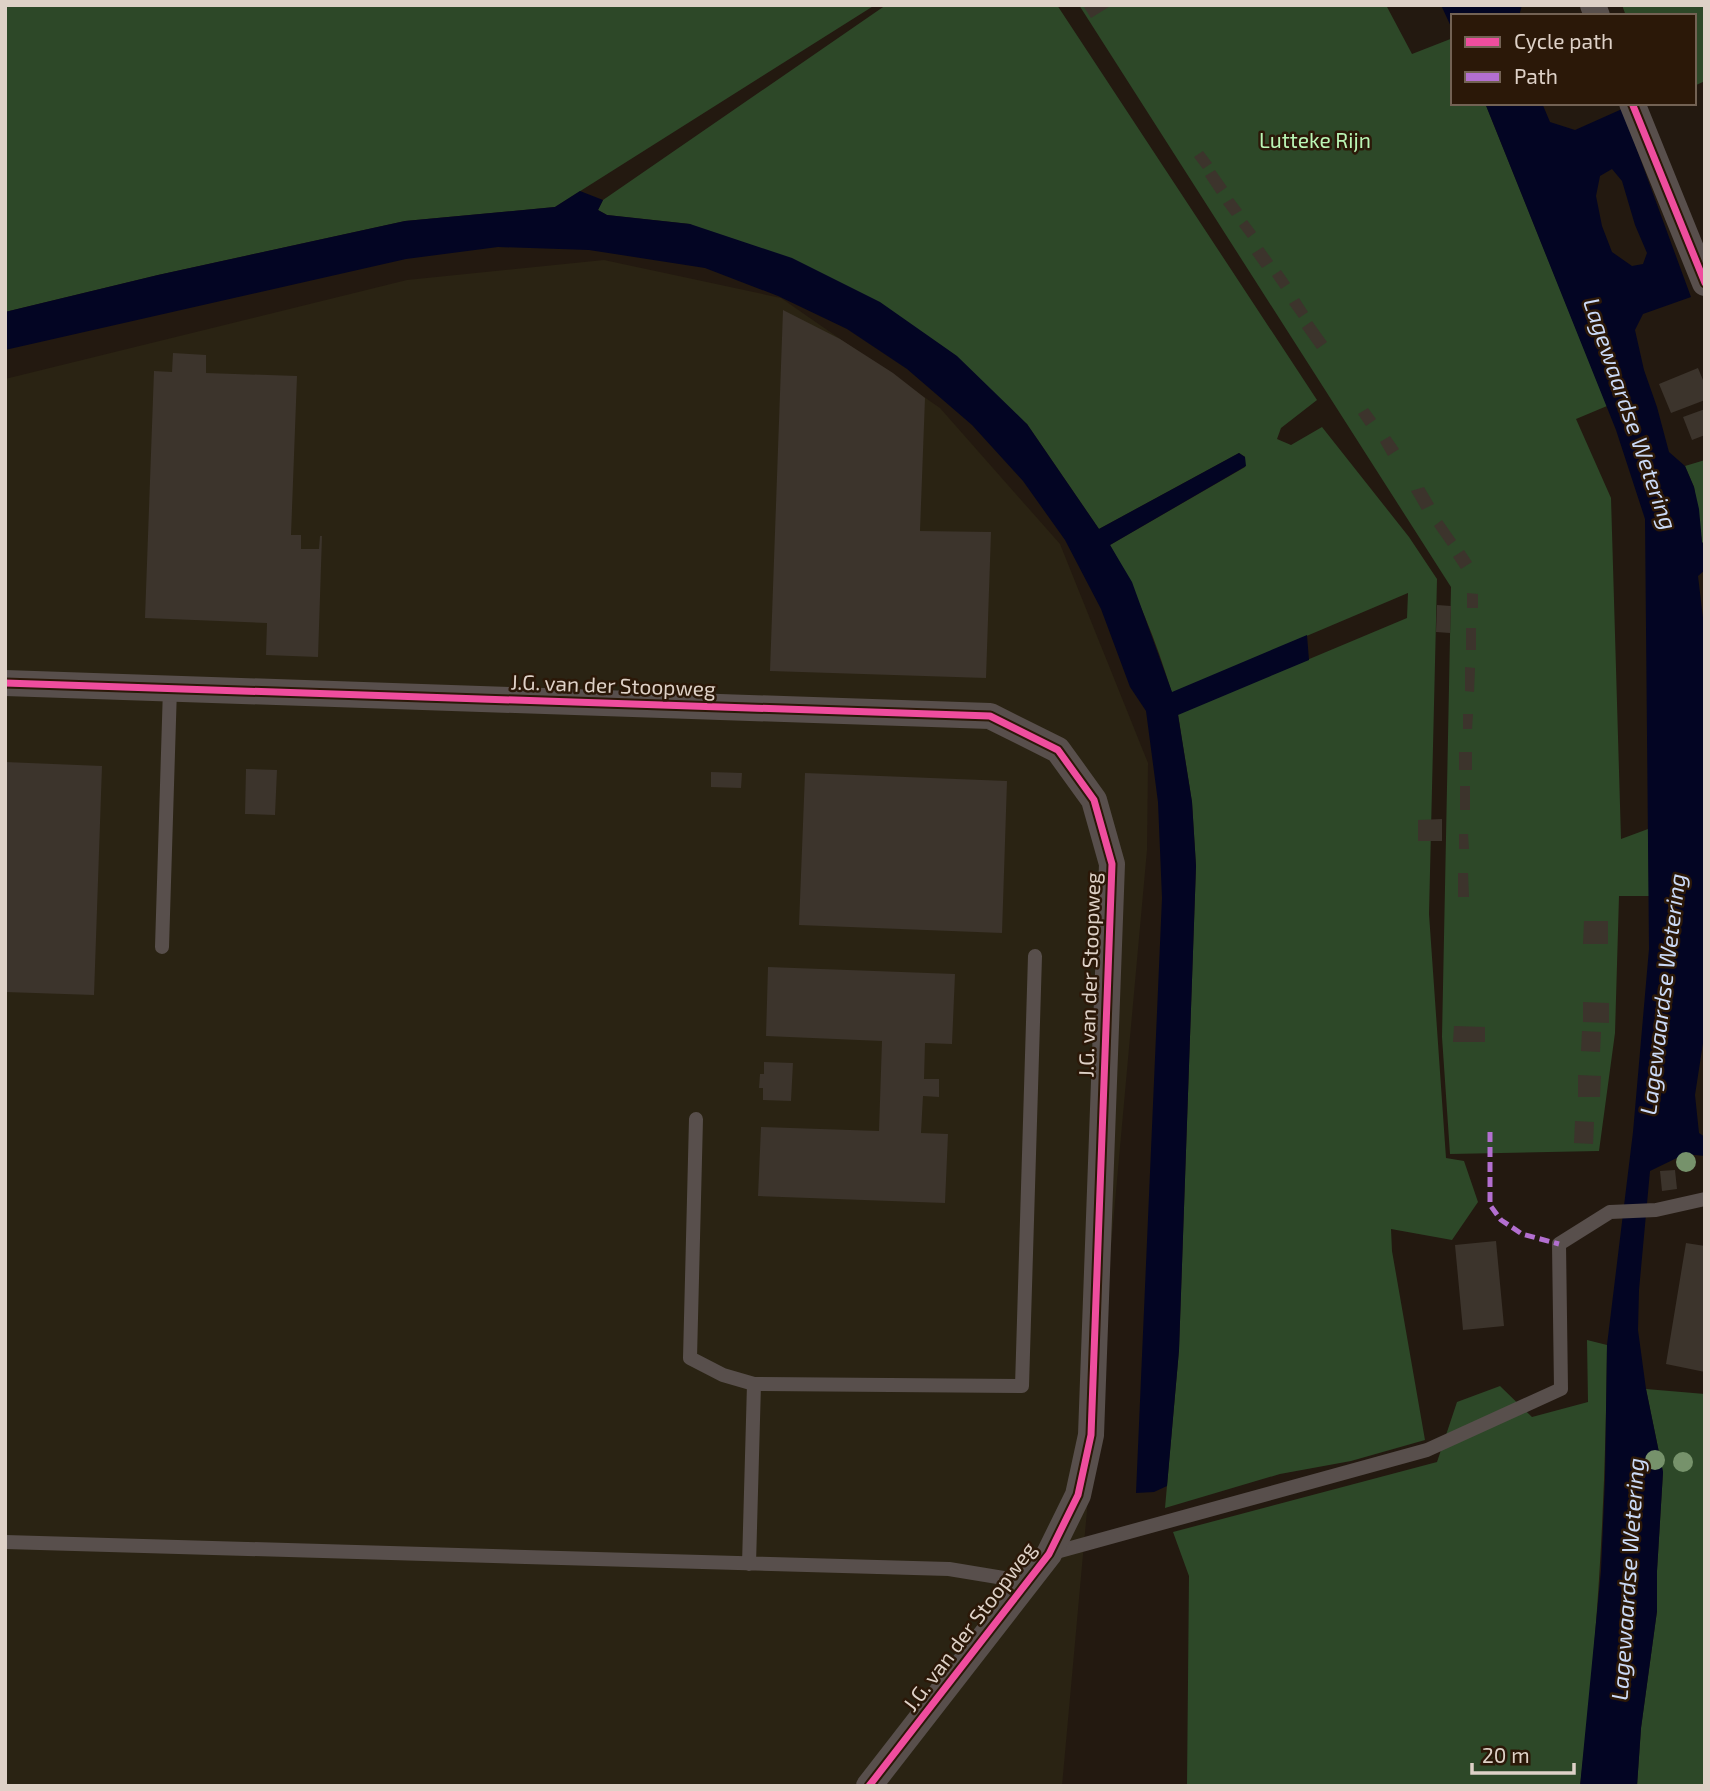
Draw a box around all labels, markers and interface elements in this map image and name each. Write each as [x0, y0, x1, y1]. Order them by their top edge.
legend [1451, 14, 1696, 105]
text: Cycle path [1514, 28, 1613, 53]
text: Path [1514, 63, 1558, 88]
park label: Lutteke Rijn [1259, 127, 1371, 153]
water label: Lagewaardse Wetering [1578, 294, 1684, 533]
street label: J.G. van der Stoopweg [510, 668, 716, 701]
water label: Lagewaardse Wetering [1633, 871, 1691, 1116]
street label: J.G. van der Stoopweg [1072, 872, 1105, 1078]
water label: Lagewaardse Wetering [1605, 1457, 1649, 1701]
street label: J.G. van der Stoopweg [897, 1536, 1041, 1716]
scale bar [1472, 1732, 1574, 1776]
text: 20 m [1482, 1742, 1530, 1767]

